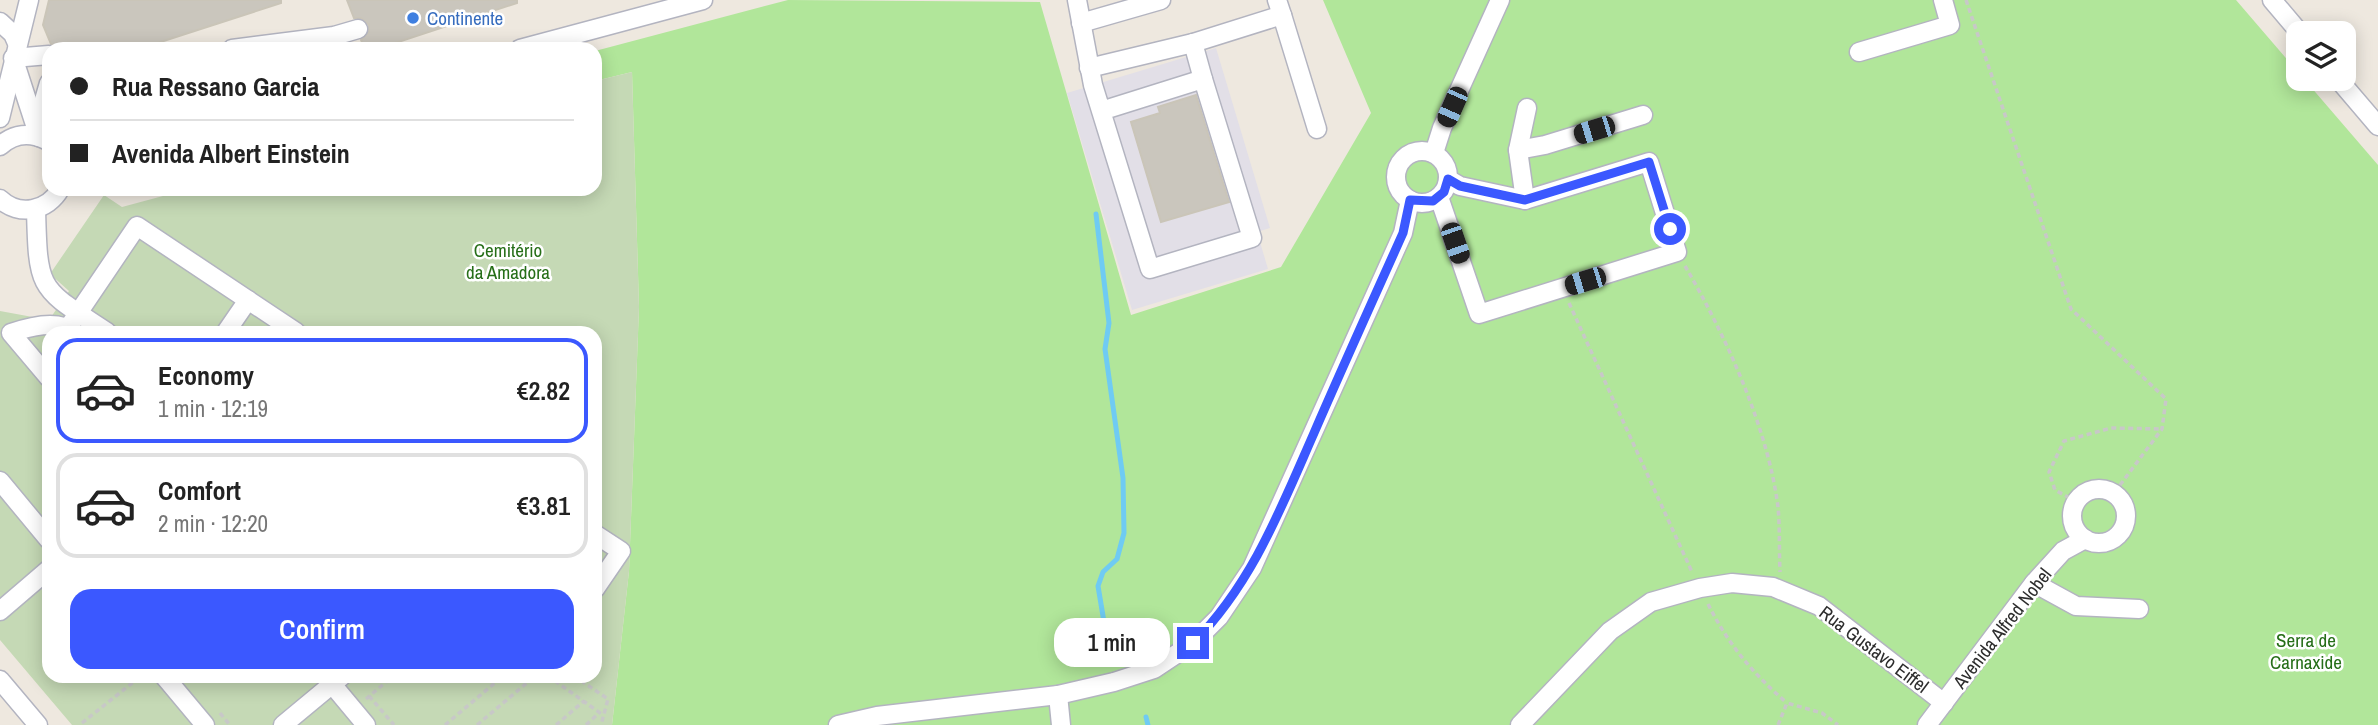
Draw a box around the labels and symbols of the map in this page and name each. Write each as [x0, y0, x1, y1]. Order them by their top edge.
place label: Continente [427, 5, 503, 31]
marker: Continente [405, 10, 421, 26]
car [1434, 84, 1471, 130]
car [1571, 114, 1618, 146]
route start [1654, 213, 1686, 245]
car [1439, 220, 1472, 266]
park label: Cemitério da Amadora [466, 237, 550, 285]
car [1562, 265, 1609, 297]
street label: Avenida Alfred Nobel [1946, 562, 2057, 694]
street label: Rua Gustavo Eiffel [1814, 599, 1934, 699]
callout: 1 min [1053, 618, 1168, 668]
route end [1177, 627, 1209, 659]
park label: Serra de Carnaxide [2270, 627, 2342, 675]

